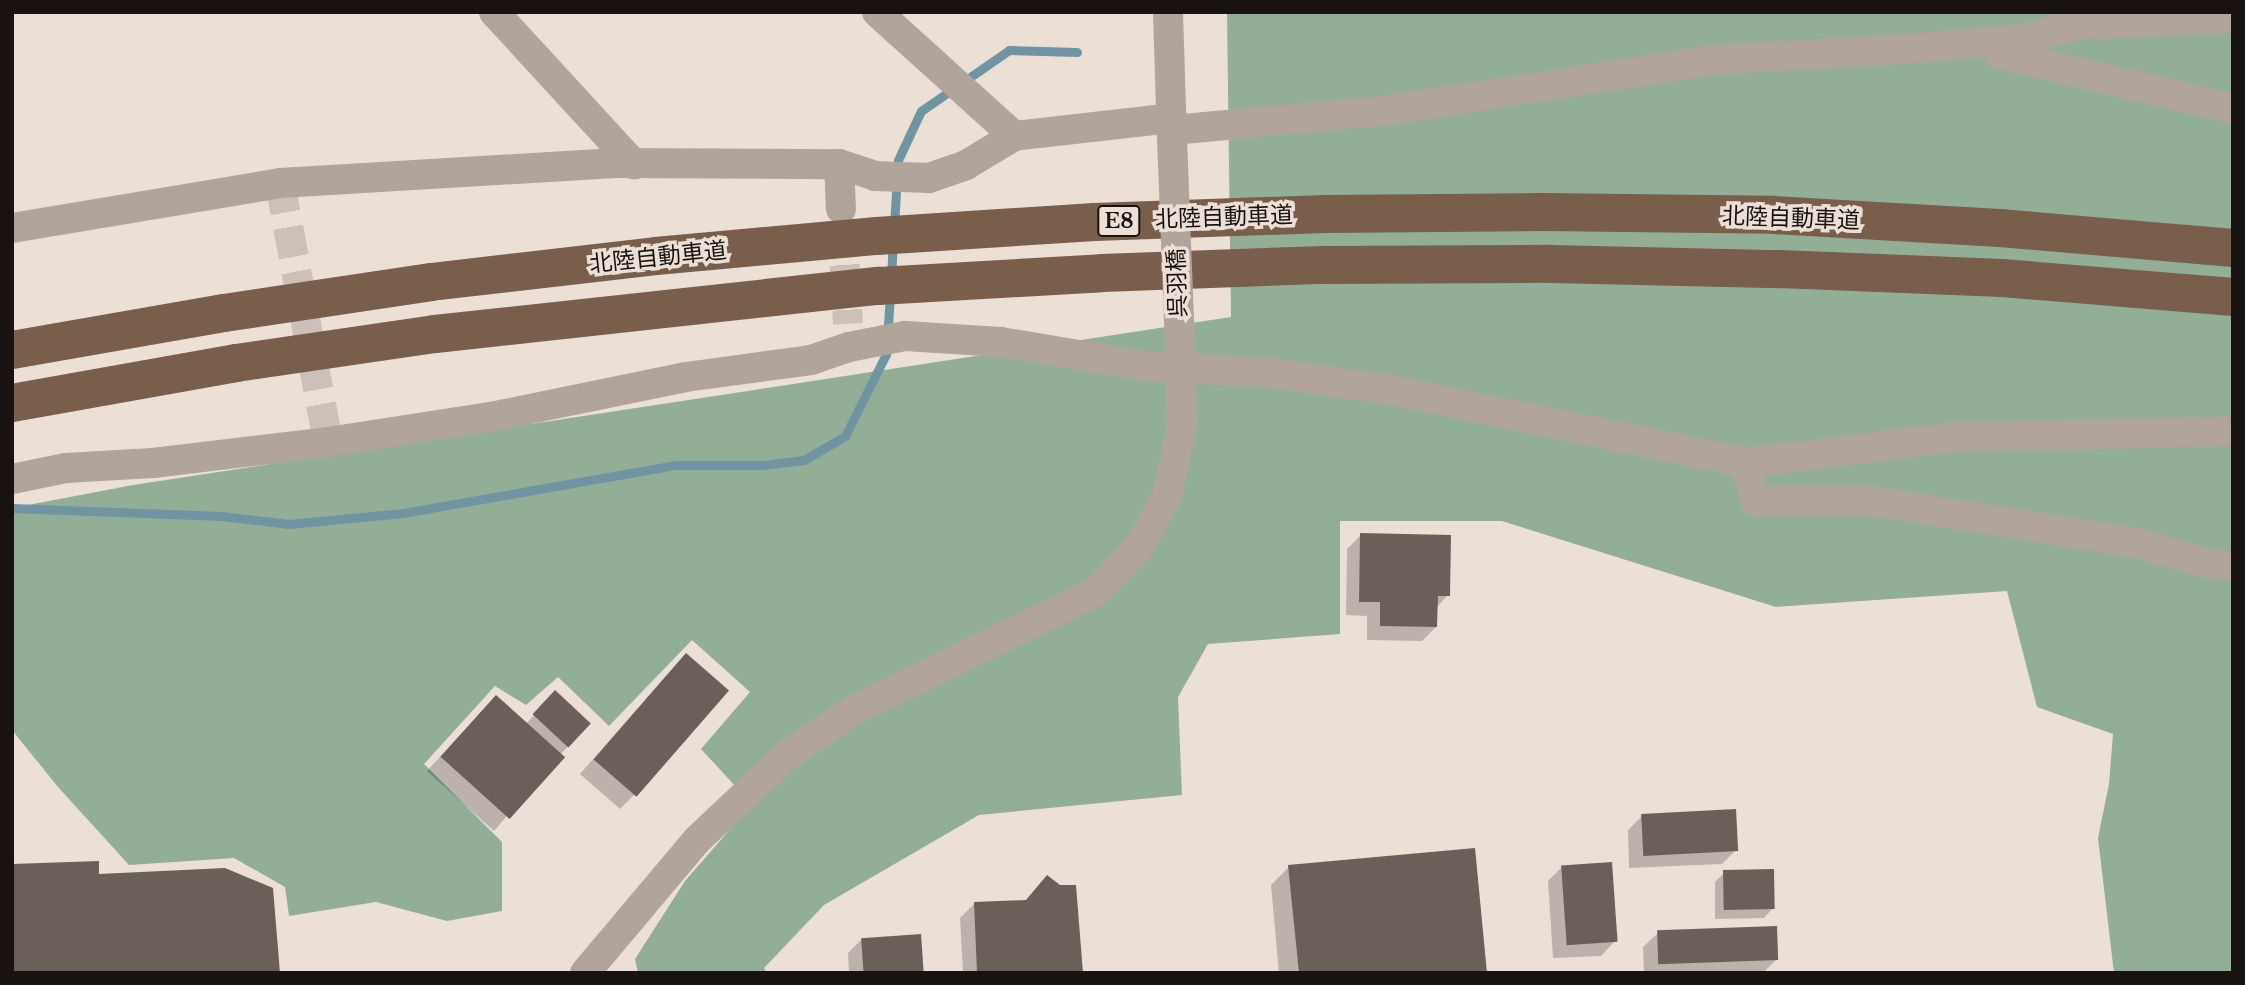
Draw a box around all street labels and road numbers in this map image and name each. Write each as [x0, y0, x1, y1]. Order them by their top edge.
street label: 北陸自動車道 [1155, 201, 1293, 233]
street label: 北陸自動車道 [1722, 202, 1860, 234]
road number: E8 [1096, 204, 1142, 238]
street label: 北陸自動車道 [588, 236, 728, 278]
street label: 呉羽橋 [1162, 248, 1192, 318]

